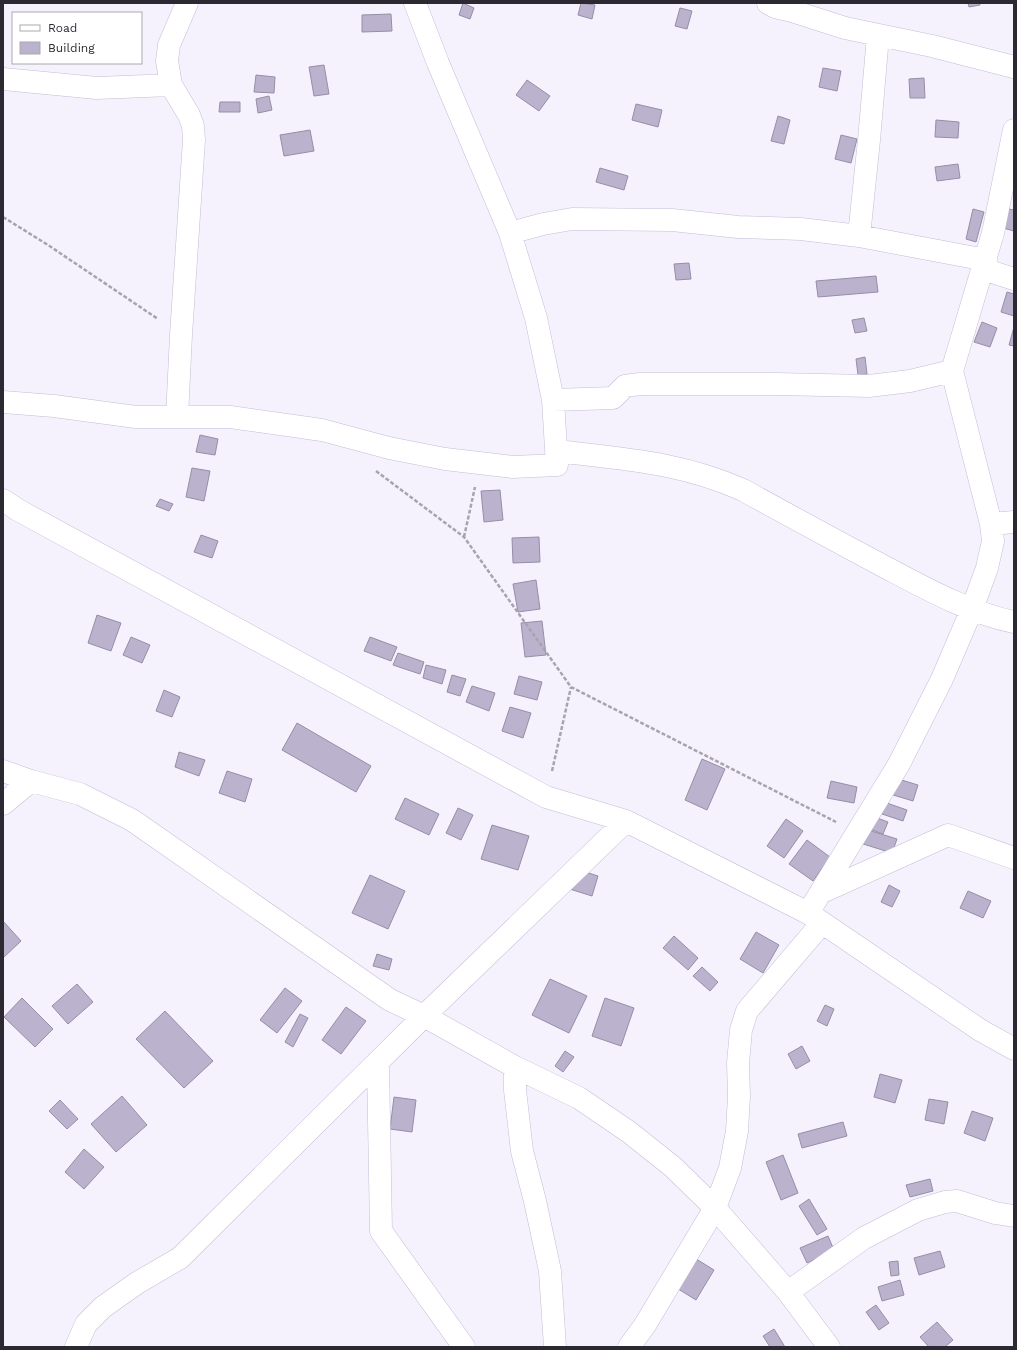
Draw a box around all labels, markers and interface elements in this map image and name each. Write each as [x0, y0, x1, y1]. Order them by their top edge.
legend [12, 12, 142, 64]
text: Road [48, 21, 77, 35]
text: Building [48, 41, 95, 55]

